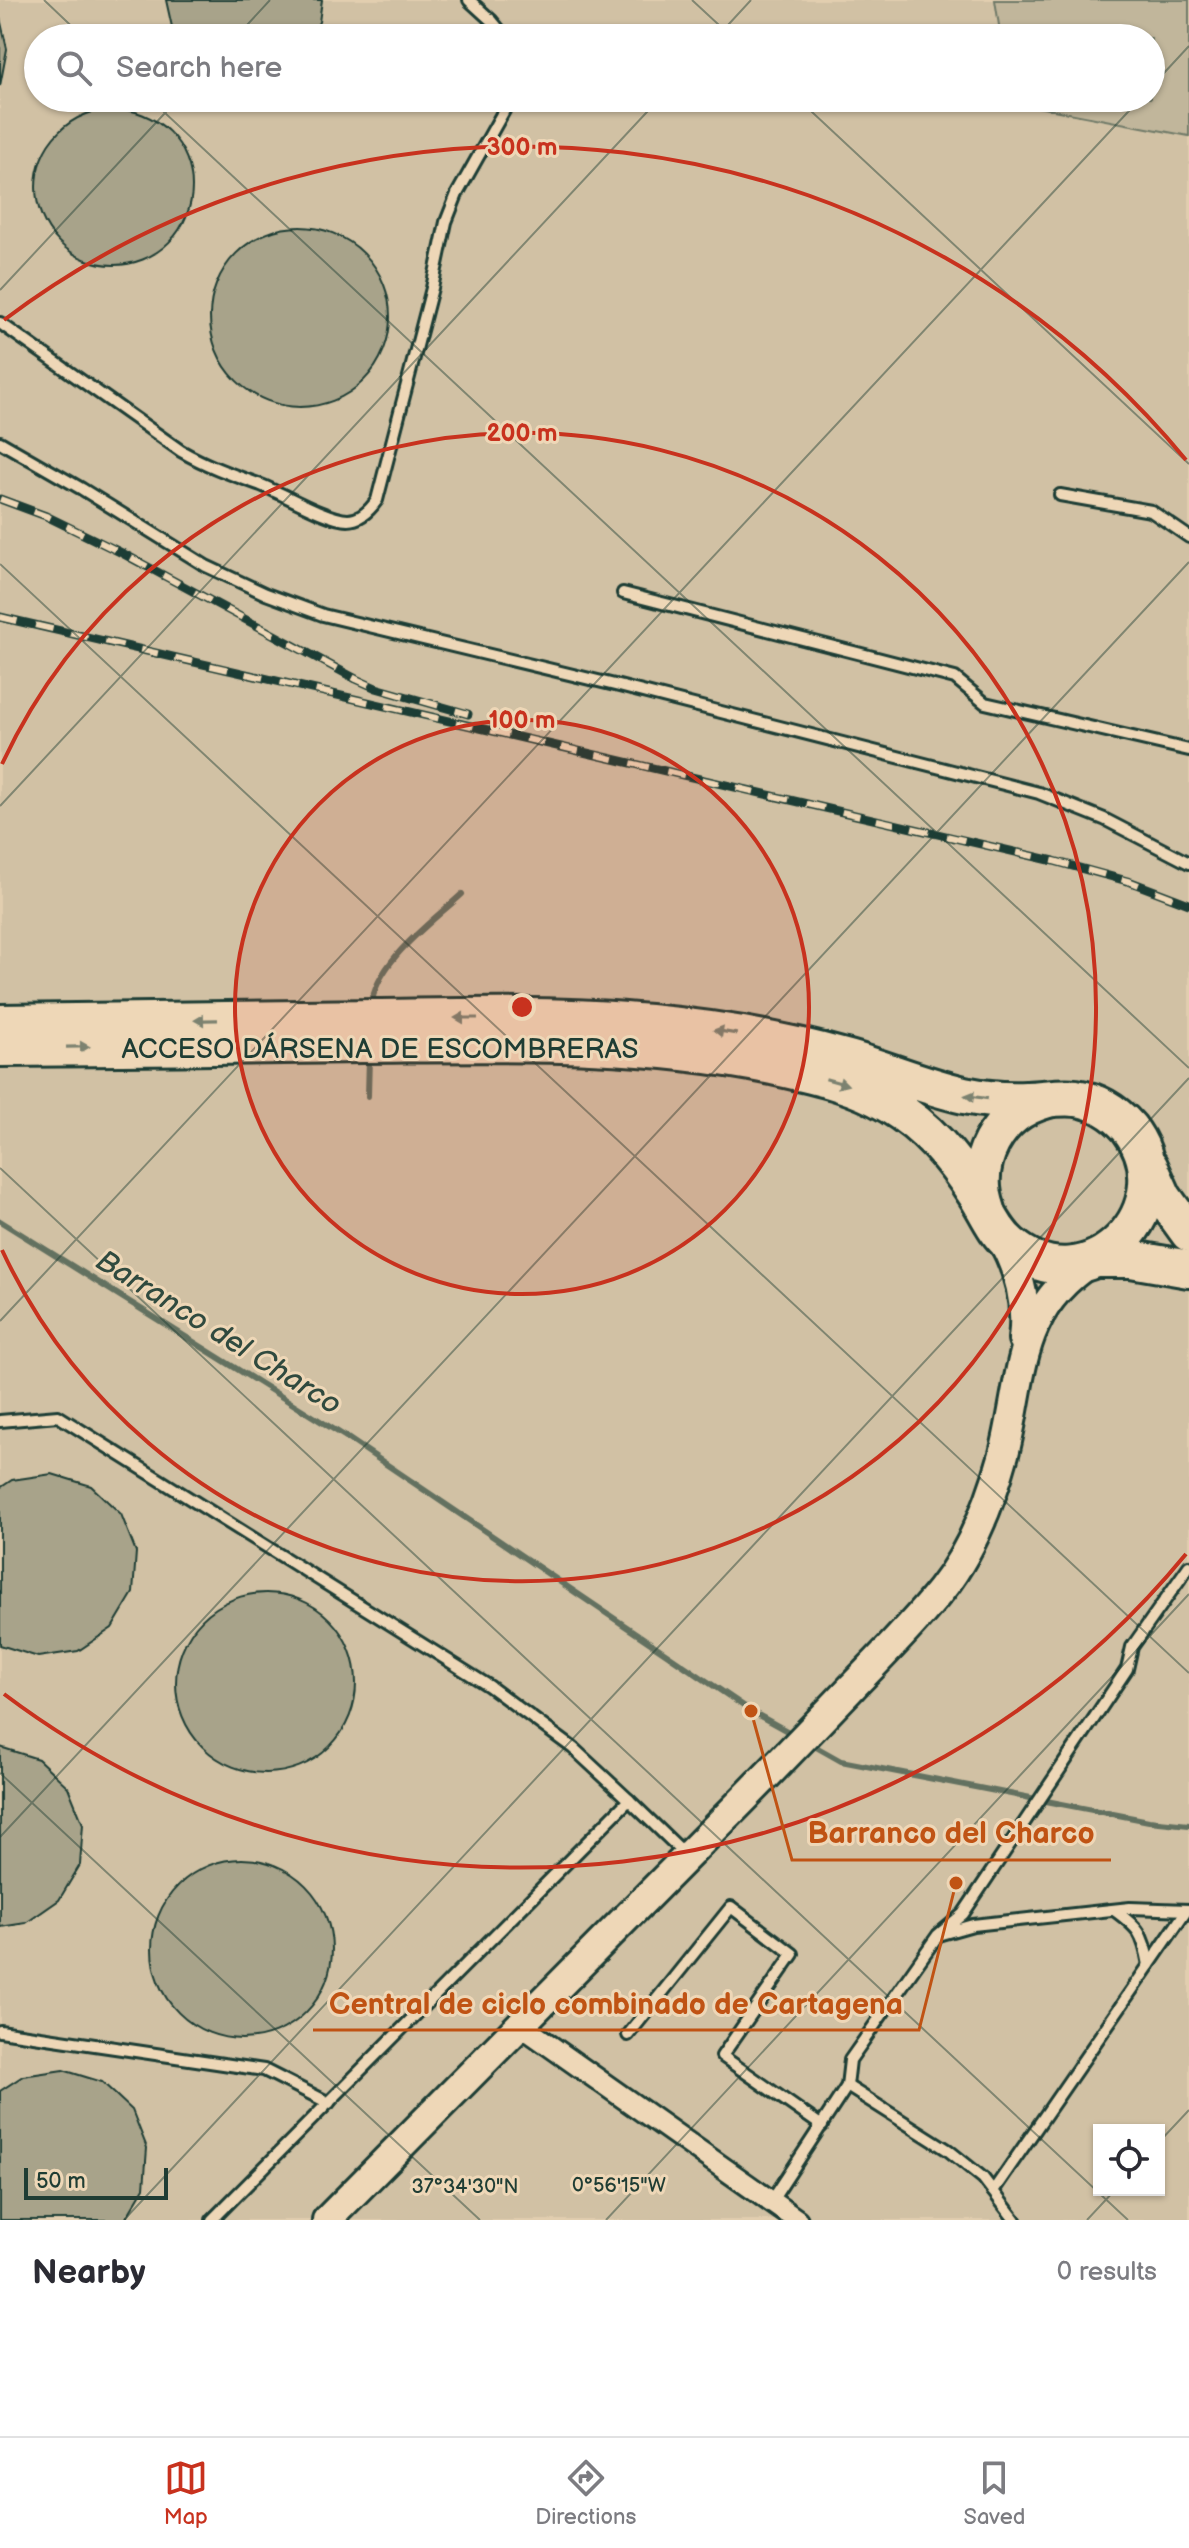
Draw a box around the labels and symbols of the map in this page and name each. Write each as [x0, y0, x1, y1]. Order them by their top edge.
text: 300 m [487, 133, 557, 162]
text: 200 m [487, 419, 557, 448]
text: 100 m [489, 706, 555, 735]
centre of rings [508, 993, 536, 1021]
one-way arrow [453, 1012, 478, 1024]
one-way arrow [193, 1014, 218, 1026]
one-way arrow [712, 1025, 737, 1038]
street label: ACCESO DÁRSENA DE ESCOMBRERAS [121, 1032, 639, 1066]
one-way arrow [66, 1041, 91, 1053]
one-way arrow [825, 1076, 849, 1089]
one-way arrow [964, 1090, 989, 1102]
water label: Barranco del Charco [89, 1243, 348, 1423]
callout: Barranco del Charco [792, 1806, 1111, 1860]
text: Barranco del Charco [807, 1816, 1095, 1852]
callout: Central de ciclo combinado de Cartagena [313, 1976, 919, 2030]
text: Central de ciclo combinado de Cartagena [329, 1987, 903, 2023]
scale bar [24, 2164, 168, 2200]
text: 0°56'15"W [572, 2174, 666, 2198]
text: 37°34'30"N [412, 2175, 518, 2199]

